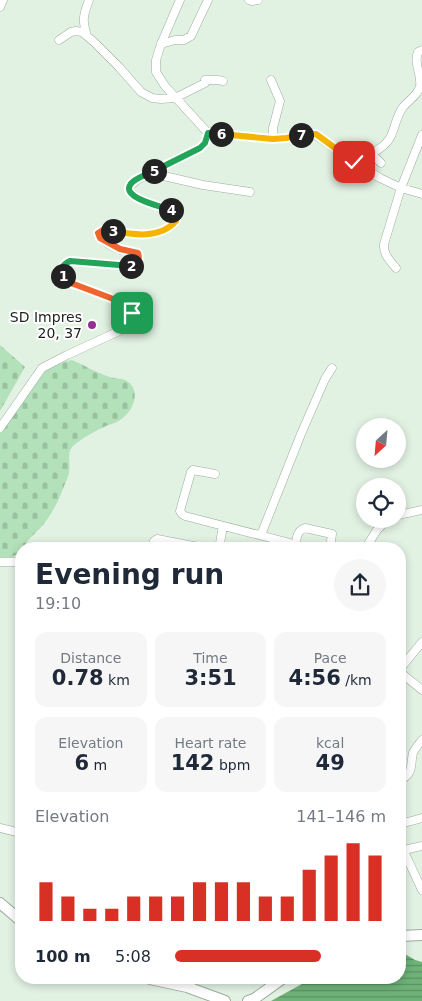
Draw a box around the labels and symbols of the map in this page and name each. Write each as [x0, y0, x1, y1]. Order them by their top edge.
pin: 6 [208, 122, 234, 146]
pin: 7 [288, 122, 314, 148]
pin [333, 141, 375, 183]
pin: 5 [142, 158, 166, 184]
pin: 4 [158, 198, 184, 222]
pin: 3 [100, 218, 126, 244]
pin: 2 [118, 254, 144, 278]
pin: 1 [50, 264, 76, 288]
pin [111, 292, 153, 334]
place label: SD Impres 20, 37 [10, 309, 82, 341]
marker: SD Impres 20, 37 [86, 319, 98, 331]
north arrow [356, 418, 406, 468]

